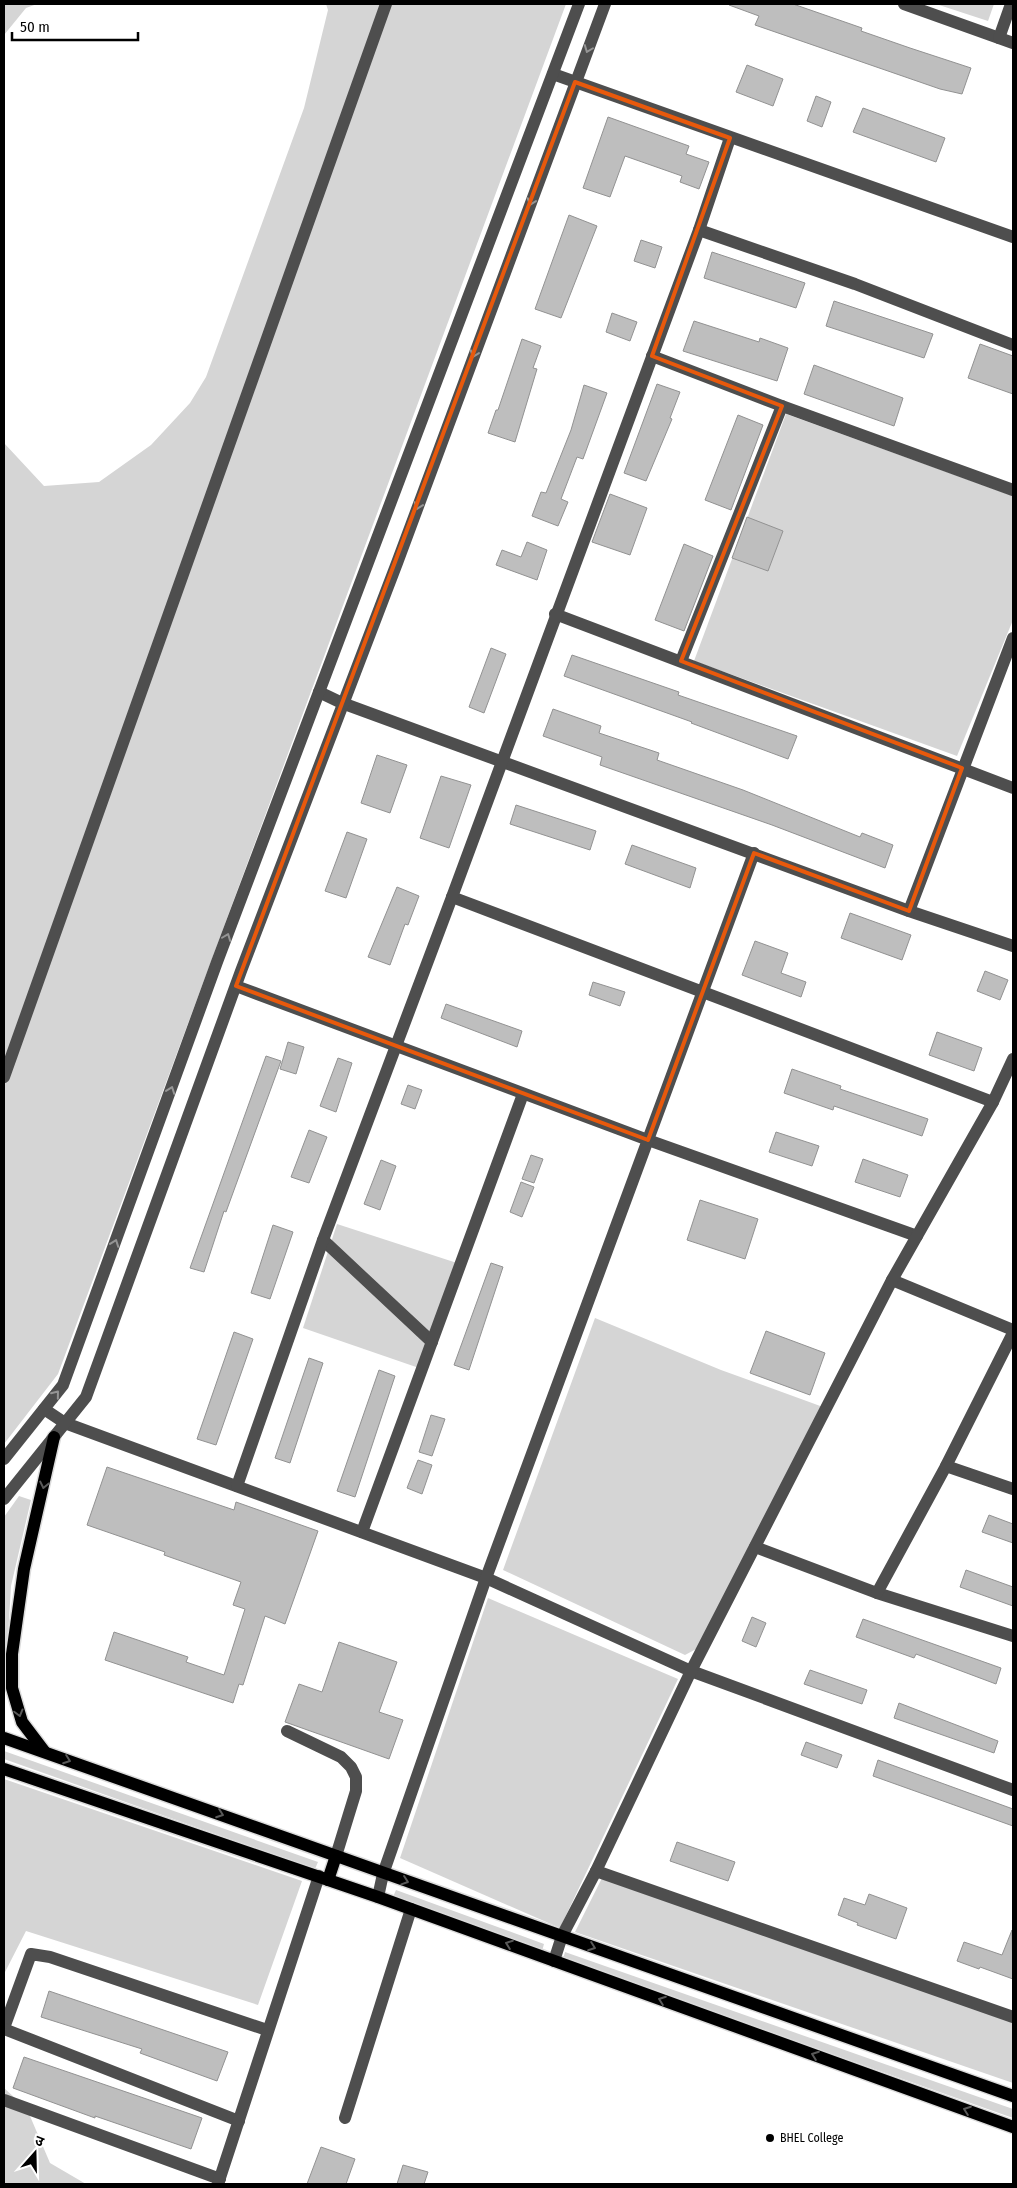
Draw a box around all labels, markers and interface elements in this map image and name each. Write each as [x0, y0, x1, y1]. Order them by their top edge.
scale bar [12, 10, 139, 42]
text: 50 m [20, 18, 50, 36]
one-way arrow [584, 45, 594, 53]
one-way arrow [527, 197, 537, 205]
one-way arrow [470, 349, 480, 358]
one-way arrow [414, 502, 424, 510]
one-way arrow [221, 934, 231, 942]
one-way arrow [165, 1086, 175, 1095]
one-way arrow [109, 1239, 119, 1248]
one-way arrow [51, 1390, 60, 1399]
one-way arrow [39, 1480, 50, 1489]
one-way arrow [13, 1708, 24, 1717]
one-way arrow [62, 1754, 70, 1764]
one-way arrow [215, 1808, 223, 1818]
one-way arrow [401, 1875, 409, 1885]
one-way arrow [505, 1940, 514, 1950]
one-way arrow [587, 1941, 595, 1951]
one-way arrow [658, 1996, 667, 2006]
one-way arrow [811, 2051, 819, 2061]
one-way arrow [964, 2106, 972, 2116]
north arrow [10, 2128, 60, 2178]
place label: BHEL College [780, 2131, 843, 2145]
text: उ [33, 2132, 47, 2151]
marker: BHEL College [764, 2132, 776, 2144]

